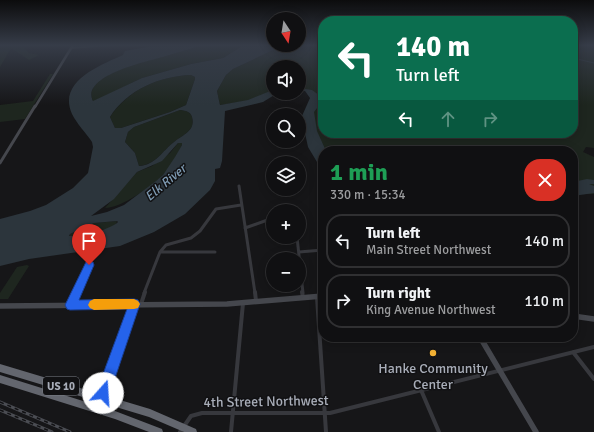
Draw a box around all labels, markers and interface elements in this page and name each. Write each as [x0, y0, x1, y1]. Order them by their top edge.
north arrow [266, 12, 306, 52]
map controls [266, 12, 306, 292]
text: 140 m [396, 30, 470, 64]
icon: left [330, 32, 382, 84]
button: sound [266, 60, 306, 100]
text: Turn left [396, 64, 459, 86]
button: search [266, 108, 306, 148]
icon: left [395, 108, 417, 130]
icon: ahead [437, 108, 459, 130]
icon: right [479, 108, 501, 130]
button: layers [266, 156, 306, 196]
text: 1 min [330, 157, 388, 187]
button: close [524, 159, 566, 201]
water label: Elk River [142, 160, 191, 205]
text: 330 m · 15:34 [330, 187, 406, 203]
button: + [266, 204, 306, 244]
pin [72, 224, 106, 265]
text: Turn left [366, 224, 420, 242]
icon: arrive [78, 230, 100, 252]
icon: left [332, 230, 354, 252]
text: 140 m [524, 232, 564, 250]
text: Main Street Northwest [366, 242, 491, 258]
button: − [266, 252, 306, 292]
text: Turn right [366, 284, 431, 302]
icon: right [332, 290, 354, 312]
text: 110 m [524, 292, 564, 310]
text: King Avenue Northwest [366, 302, 496, 318]
marker: Hanke Community Center [428, 348, 438, 358]
place label: Hanke Community Center [378, 360, 488, 393]
position arrow [82, 372, 124, 414]
road number: US 10 [43, 377, 79, 395]
street label: 4th Street Northwest [203, 392, 329, 411]

